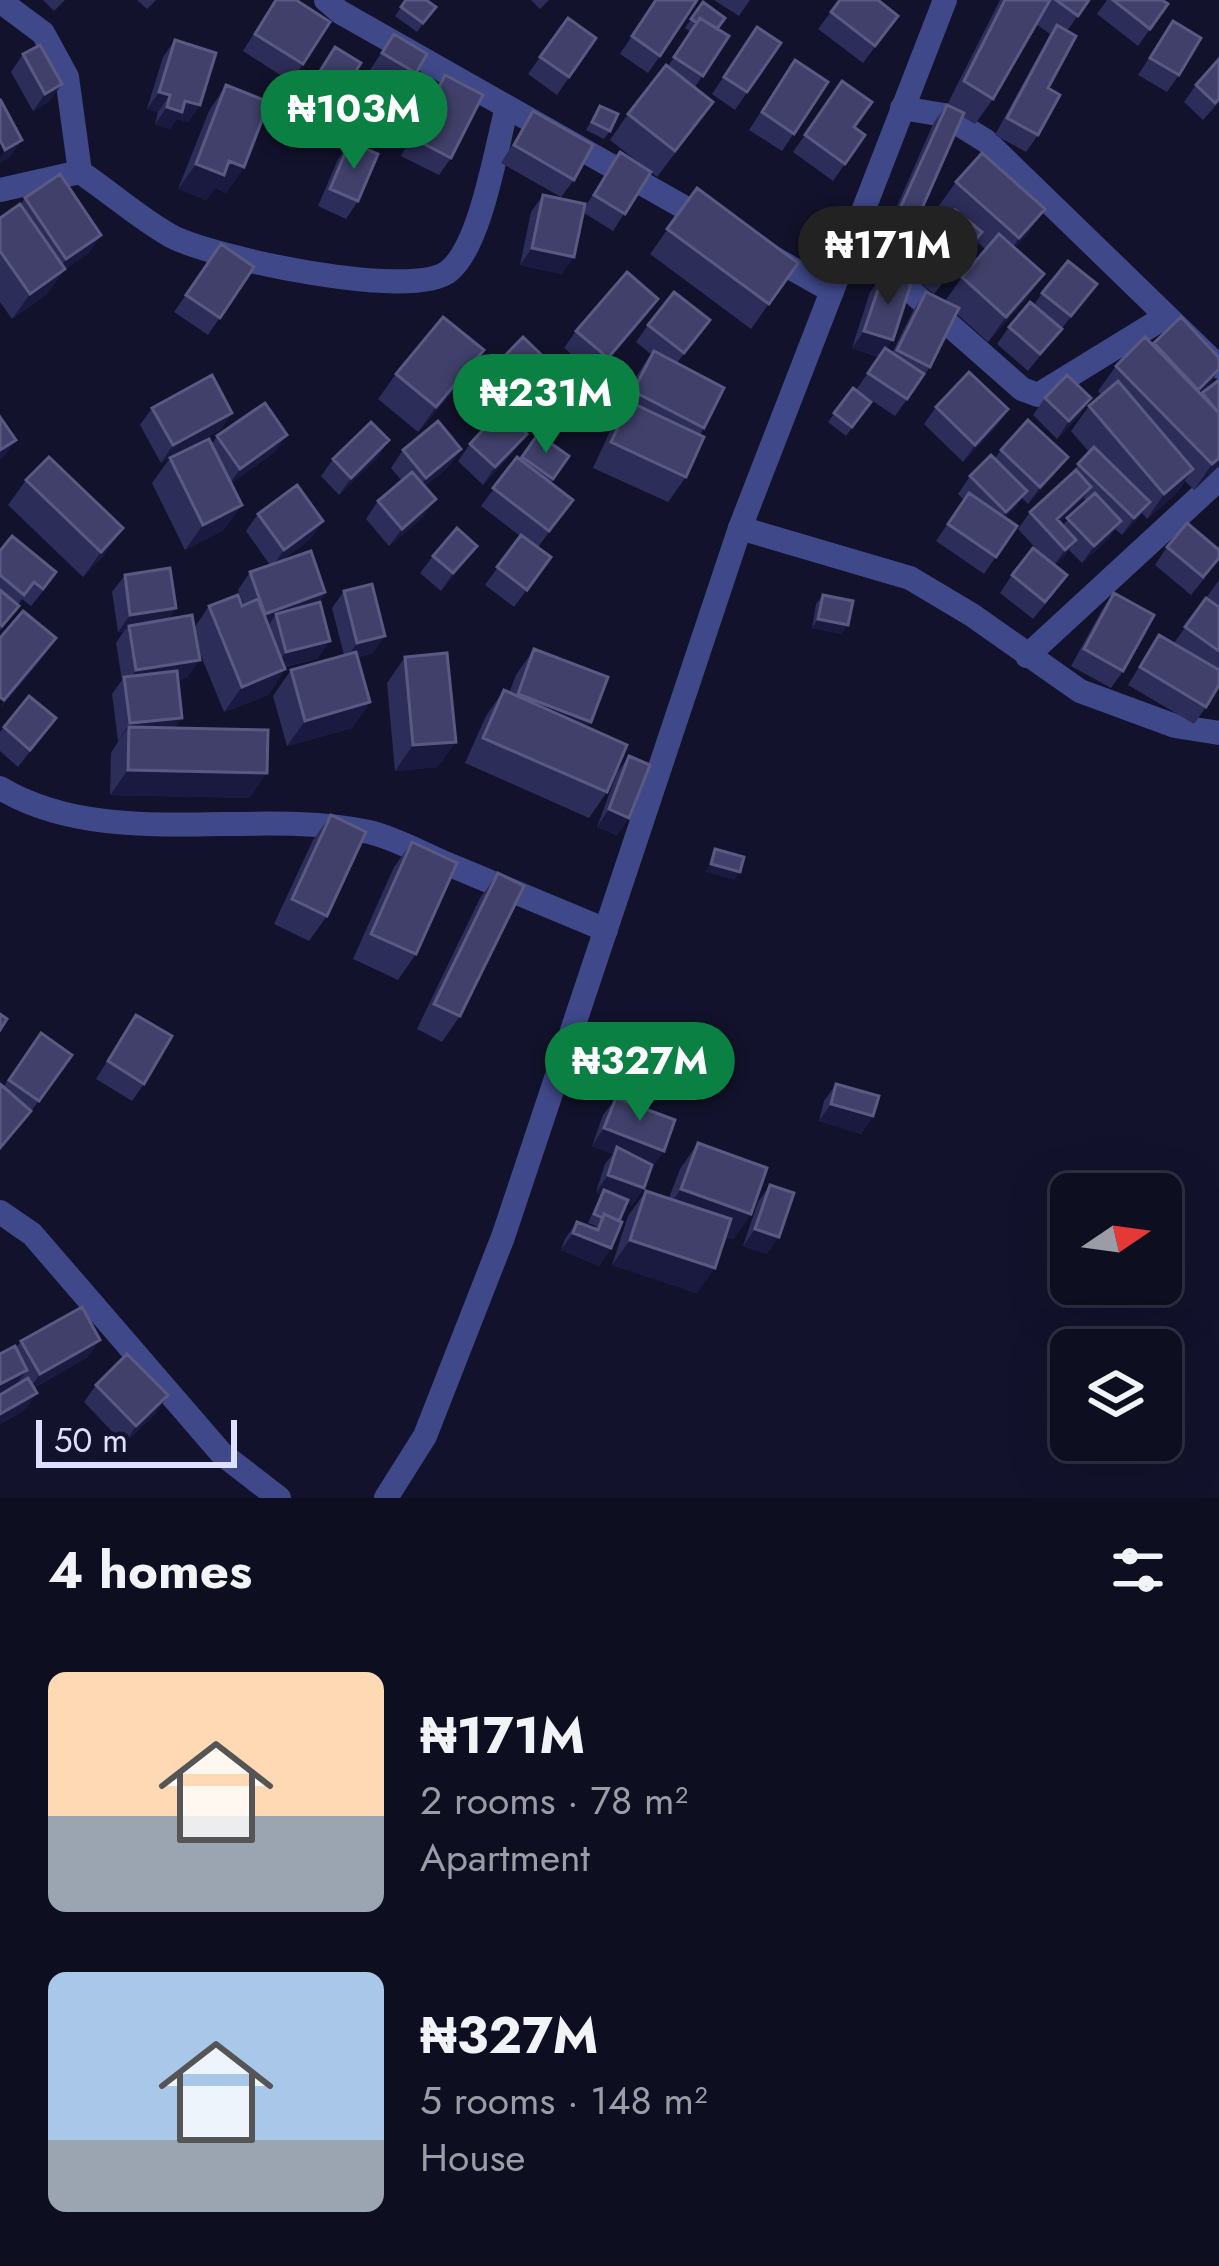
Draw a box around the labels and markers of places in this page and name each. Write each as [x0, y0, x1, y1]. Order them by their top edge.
pin: ₦103M [270, 70, 438, 172]
pin: ₦171M [804, 206, 972, 308]
pin: ₦231M [462, 354, 630, 456]
pin: ₦327M [556, 1022, 724, 1124]

